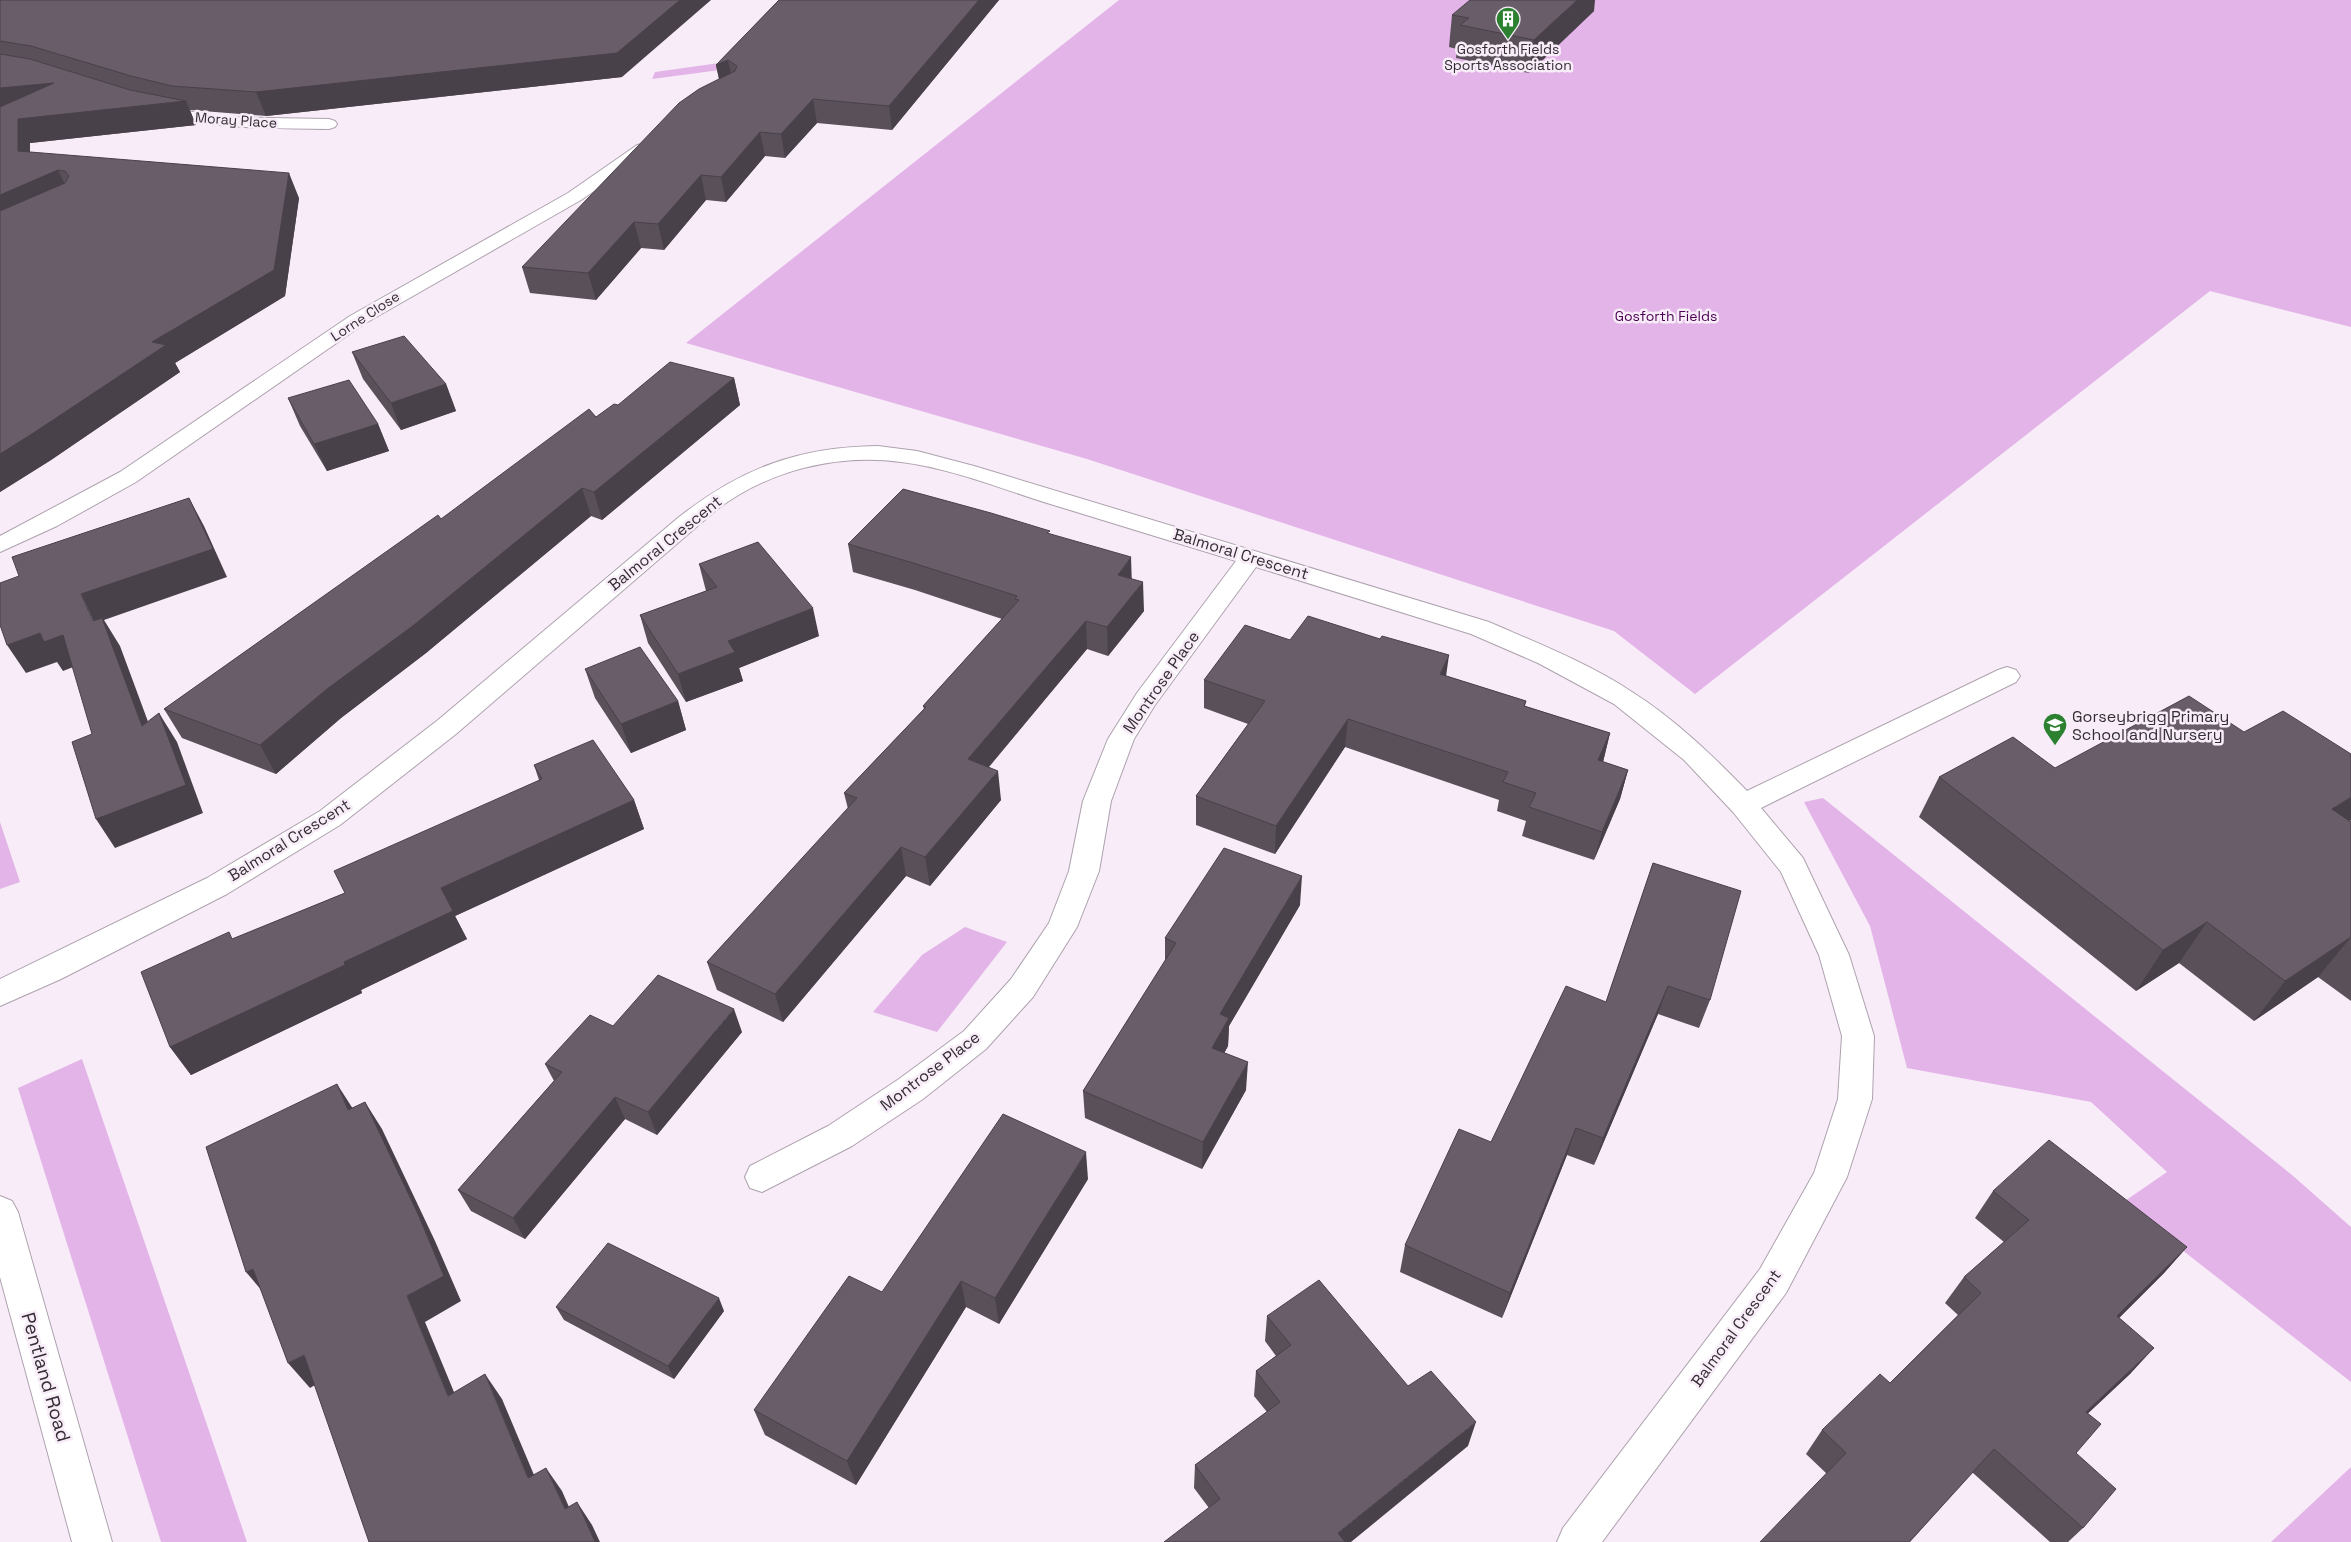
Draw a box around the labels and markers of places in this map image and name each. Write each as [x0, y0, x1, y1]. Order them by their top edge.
building icon: Gosforth Fields Sports Association [1495, 6, 1521, 40]
place label: Gosforth Fields Sports Association [1444, 40, 1572, 74]
place label: Gorseybrigg Primary School and Nursery [2072, 706, 2229, 745]
school or university icon: Gorseybrigg Primary School and Nursery [2042, 712, 2068, 746]

